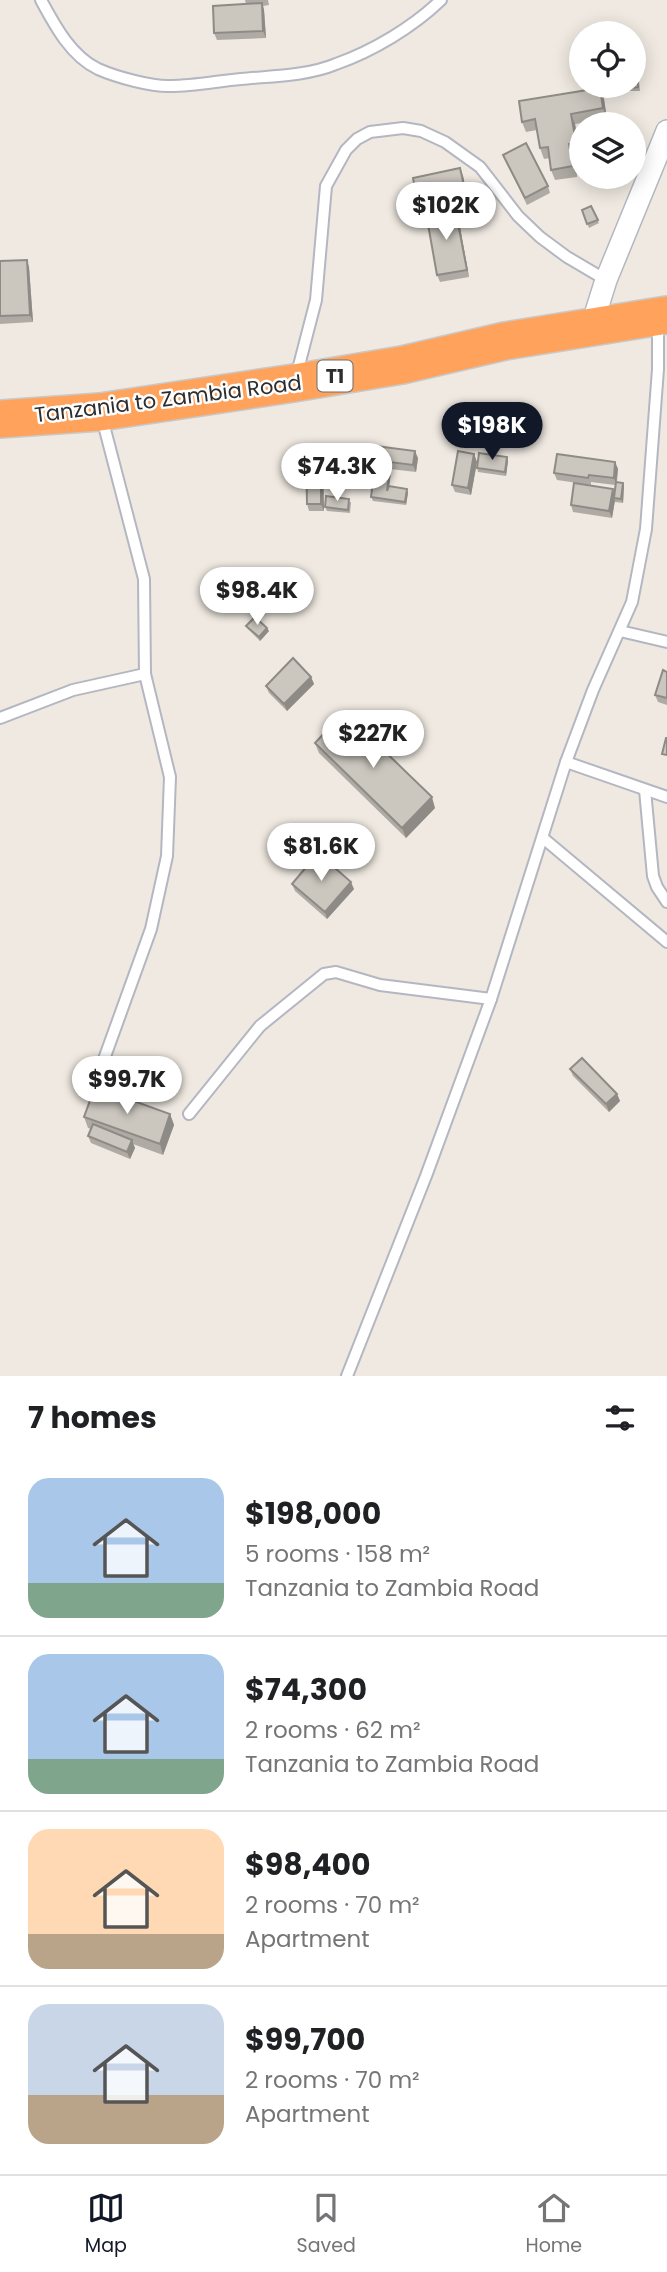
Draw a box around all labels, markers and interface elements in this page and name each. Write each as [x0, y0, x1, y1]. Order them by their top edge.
map controls [569, 21, 646, 189]
button: locate [569, 21, 646, 98]
button: layers [569, 112, 646, 189]
pin: $102K [397, 182, 495, 242]
text: $102K [412, 189, 480, 221]
road number: T1 [318, 360, 352, 392]
street label: Tanzania to Zambia Road [33, 368, 303, 429]
pin: $198K [443, 402, 541, 462]
text: $198K [458, 409, 526, 441]
pin: $74.3K [280, 444, 394, 503]
text: $74.3K [297, 450, 377, 482]
pin: $98.4K [200, 568, 314, 627]
text: $98.4K [216, 574, 298, 606]
pin: $227K [324, 710, 422, 770]
text: $227K [338, 717, 408, 749]
pin: $81.6K [264, 824, 378, 883]
text: $81.6K [283, 830, 359, 862]
pin: $99.7K [70, 1056, 184, 1116]
text: $99.7K [88, 1063, 166, 1095]
text: 7 homes [28, 1396, 157, 1439]
icon: filters [601, 1399, 639, 1437]
text: $198,000 [245, 1492, 381, 1535]
icon: home [84, 1506, 168, 1590]
text: 5 rooms · 158 m² [245, 1538, 430, 1570]
text: Tanzania to Zambia Road [245, 1572, 539, 1604]
text: $74,300 [245, 1668, 367, 1711]
icon: home [84, 1682, 168, 1766]
text: 2 rooms · 62 m² [245, 1714, 421, 1746]
text: Tanzania to Zambia Road [245, 1748, 539, 1780]
text: $98,400 [245, 1843, 371, 1886]
icon: home [84, 1857, 168, 1941]
text: 2 rooms · 70 m² [245, 1889, 420, 1921]
text: Apartment [245, 1923, 370, 1955]
text: $99,700 [245, 2018, 365, 2061]
icon: home [84, 2032, 168, 2116]
text: 2 rooms · 70 m² [245, 2064, 420, 2096]
text: Apartment [245, 2098, 370, 2130]
tab: Map [85, 2189, 127, 2260]
tab: Saved [297, 2189, 356, 2260]
tab: Home [525, 2189, 582, 2260]

